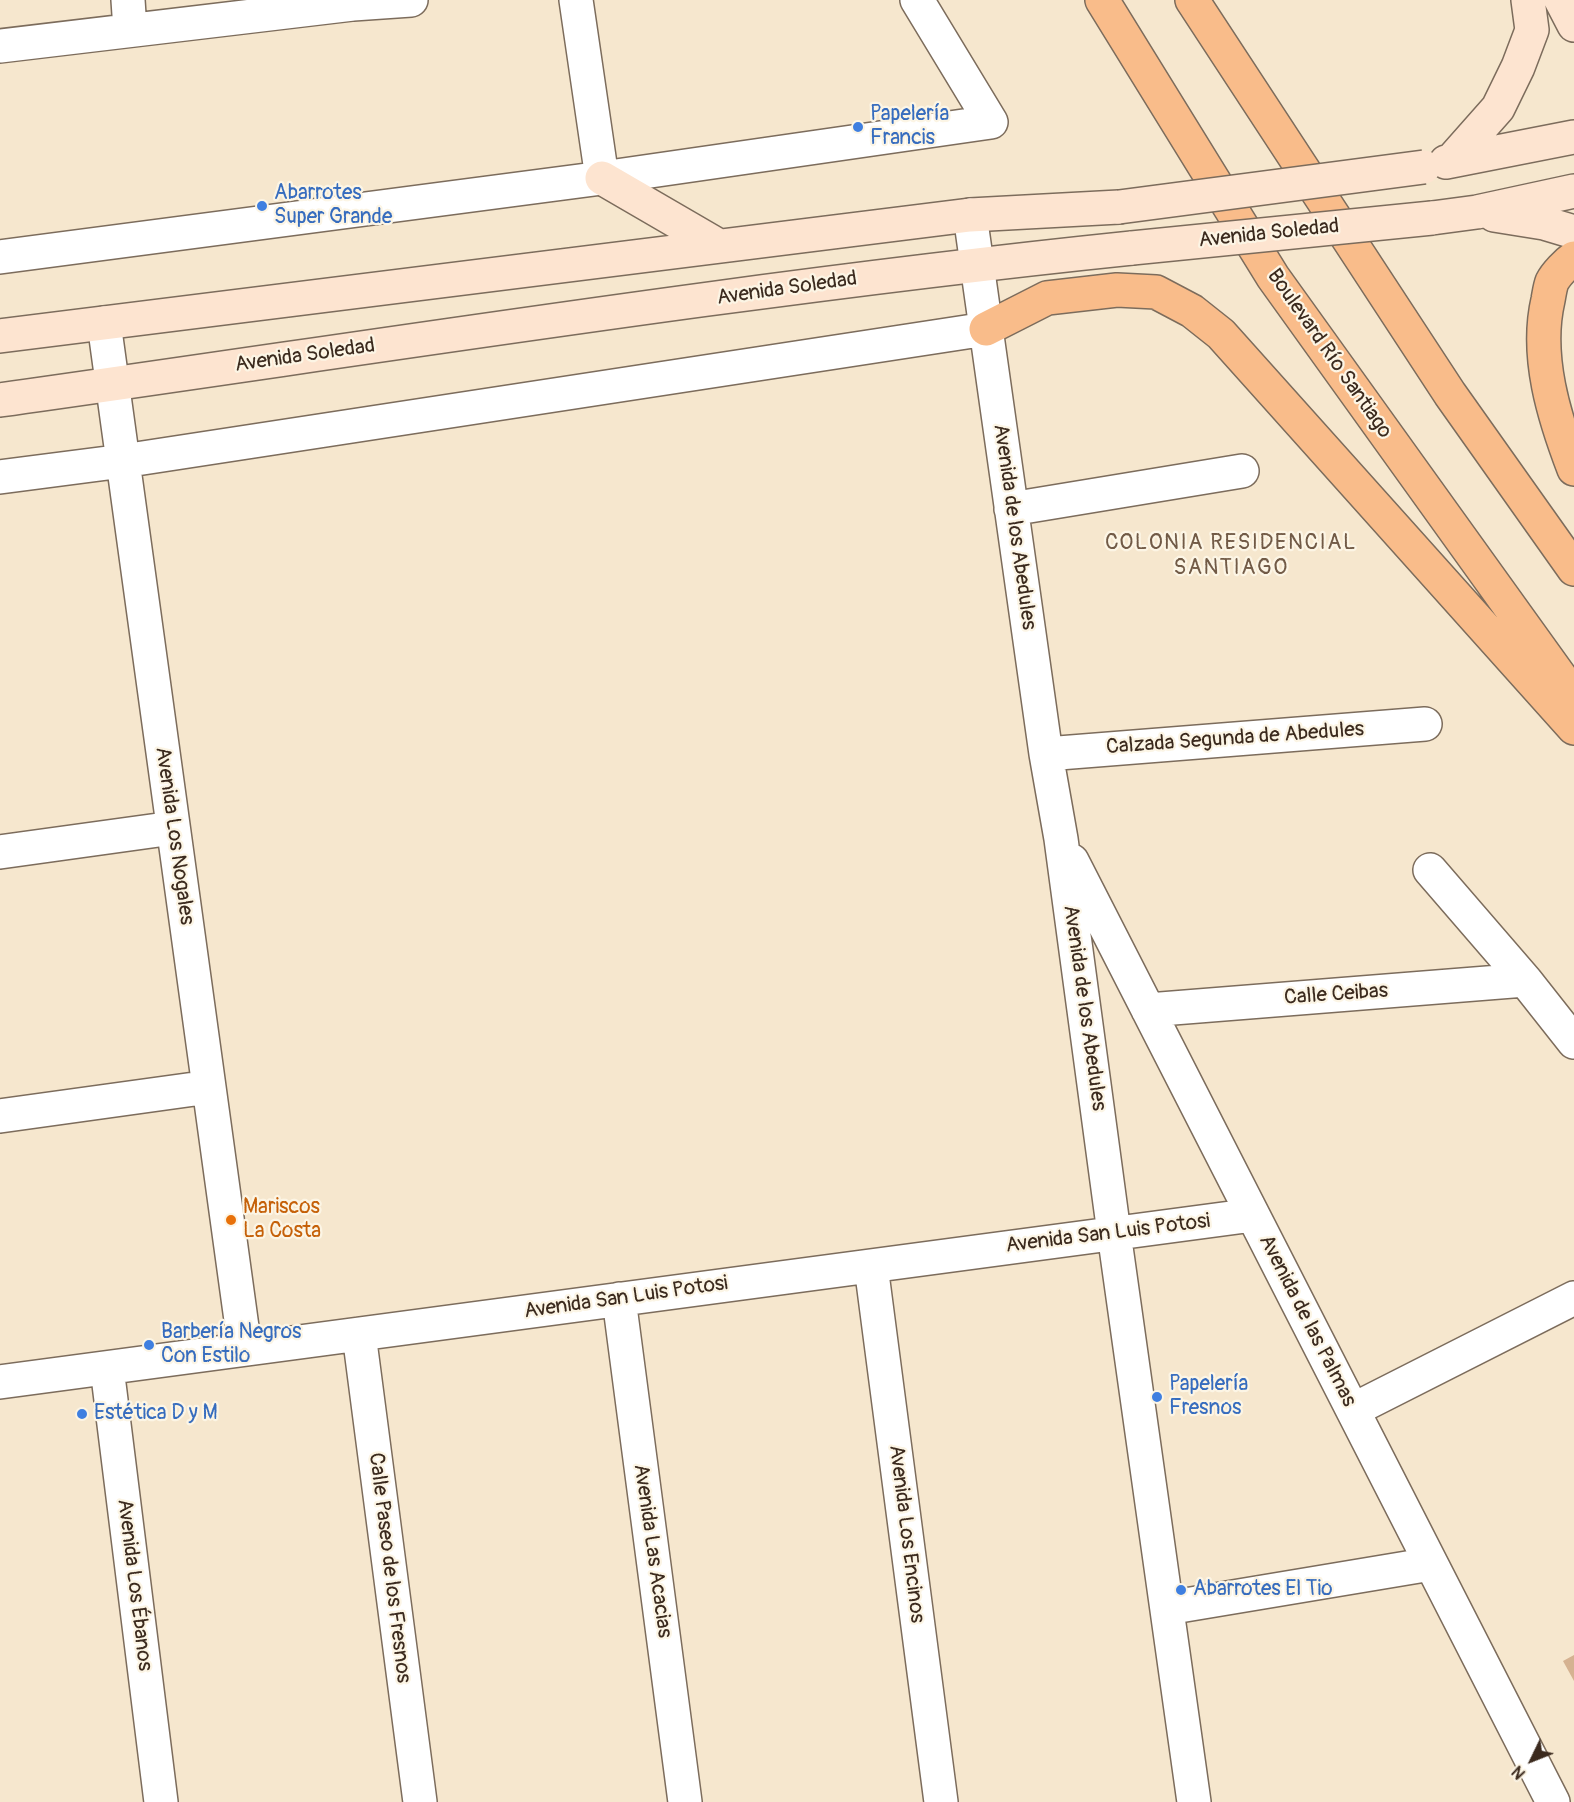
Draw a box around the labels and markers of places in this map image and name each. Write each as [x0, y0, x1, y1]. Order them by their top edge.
place label: Papelería Francis [870, 102, 949, 152]
marker: Papelería Francis [851, 120, 865, 134]
place label: Abarrotes Super Grande [274, 181, 392, 231]
marker: Abarrotes Super Grande [255, 199, 269, 213]
place label: Mariscos La Costa [243, 1195, 321, 1245]
marker: Mariscos La Costa [224, 1213, 238, 1227]
place label: Barbería Negros Con Estilo [161, 1320, 301, 1370]
marker: Barbería Negros Con Estilo [142, 1338, 156, 1352]
place label: Papelería Fresnos [1169, 1372, 1248, 1422]
marker: Papelería Fresnos [1150, 1390, 1164, 1404]
place label: Estética D y M [94, 1401, 218, 1427]
marker: Estética D y M [75, 1407, 89, 1421]
place label: Abarrotes El Tio [1193, 1577, 1332, 1603]
marker: Abarrotes El Tio [1174, 1583, 1188, 1597]

